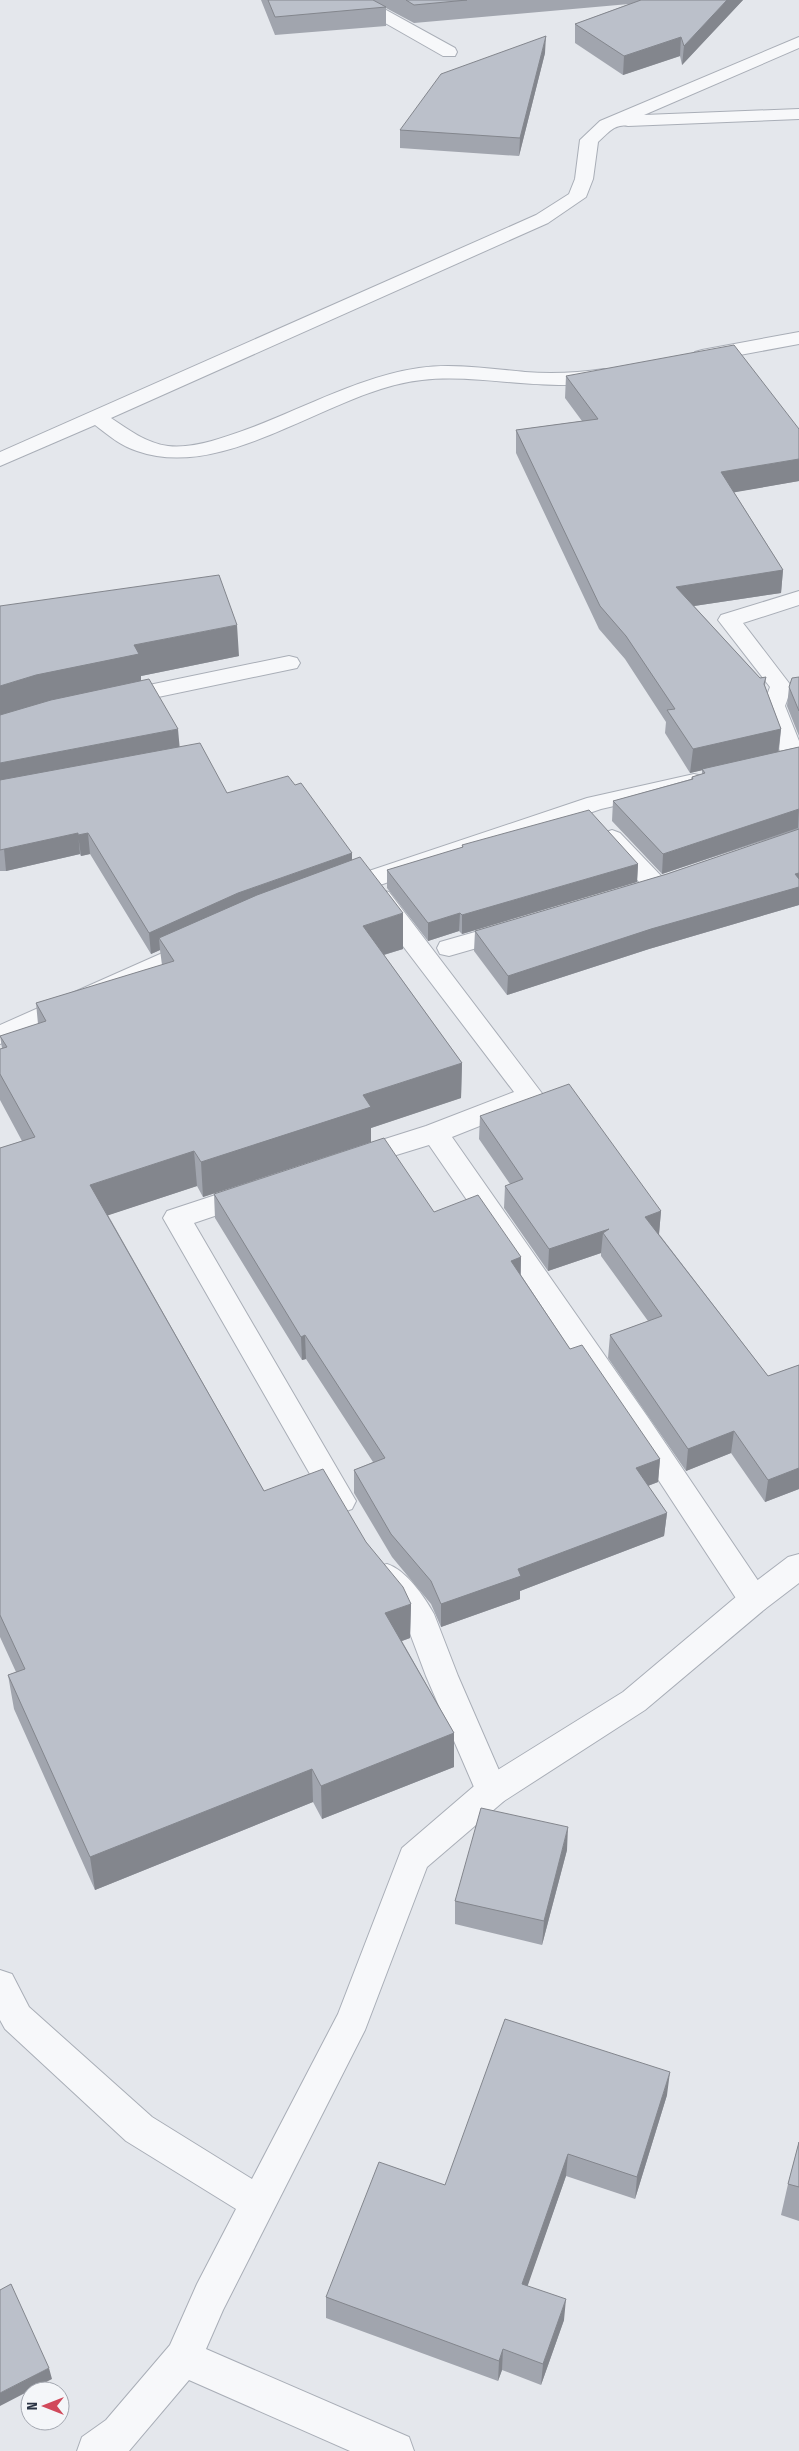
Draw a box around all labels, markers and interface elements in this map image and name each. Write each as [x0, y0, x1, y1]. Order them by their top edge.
north arrow [20, 2381, 70, 2431]
text: N [24, 2402, 41, 2410]

